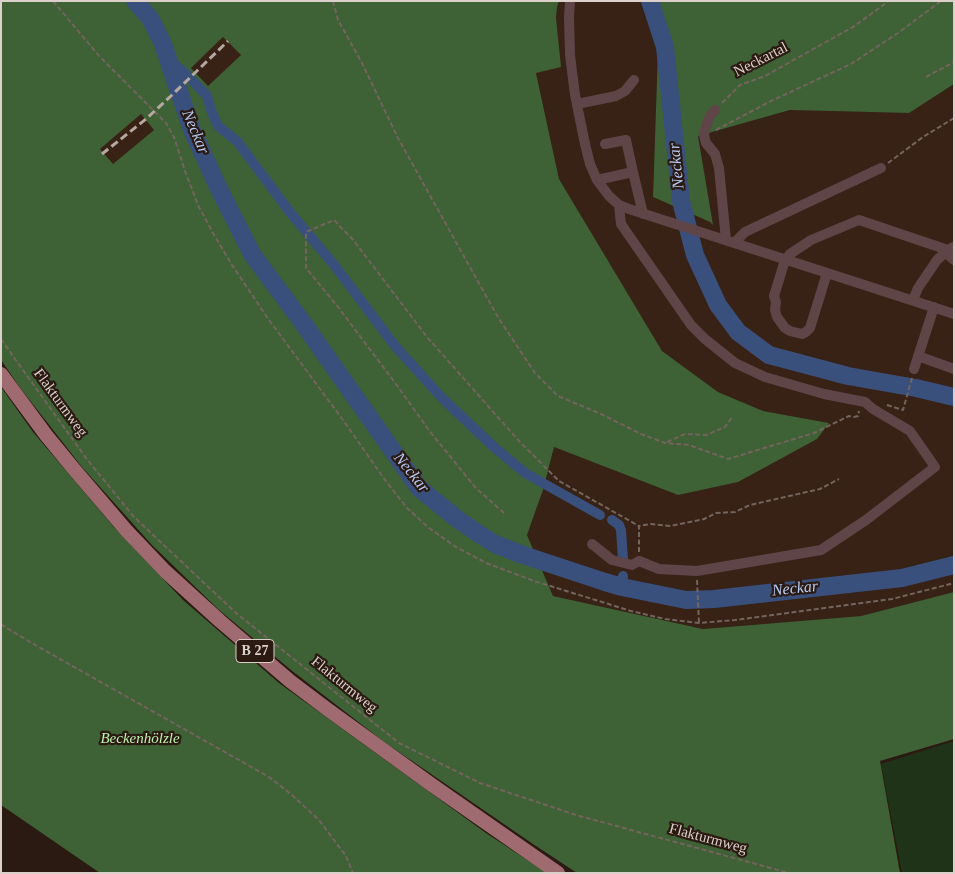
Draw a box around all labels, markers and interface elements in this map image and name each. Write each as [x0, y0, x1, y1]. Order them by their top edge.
street label: Neckartal [731, 39, 791, 81]
water label: Neckar [177, 107, 213, 157]
water label: Neckar [665, 142, 689, 190]
street label: Flakturmweg [29, 365, 91, 441]
water label: Neckar [389, 449, 433, 497]
water label: Neckar [771, 577, 819, 601]
road number: B 27 [236, 640, 274, 662]
street label: Flakturmweg [307, 653, 381, 717]
park label: Beckenhölzle [100, 730, 180, 748]
street label: Flakturmweg [667, 820, 749, 858]

